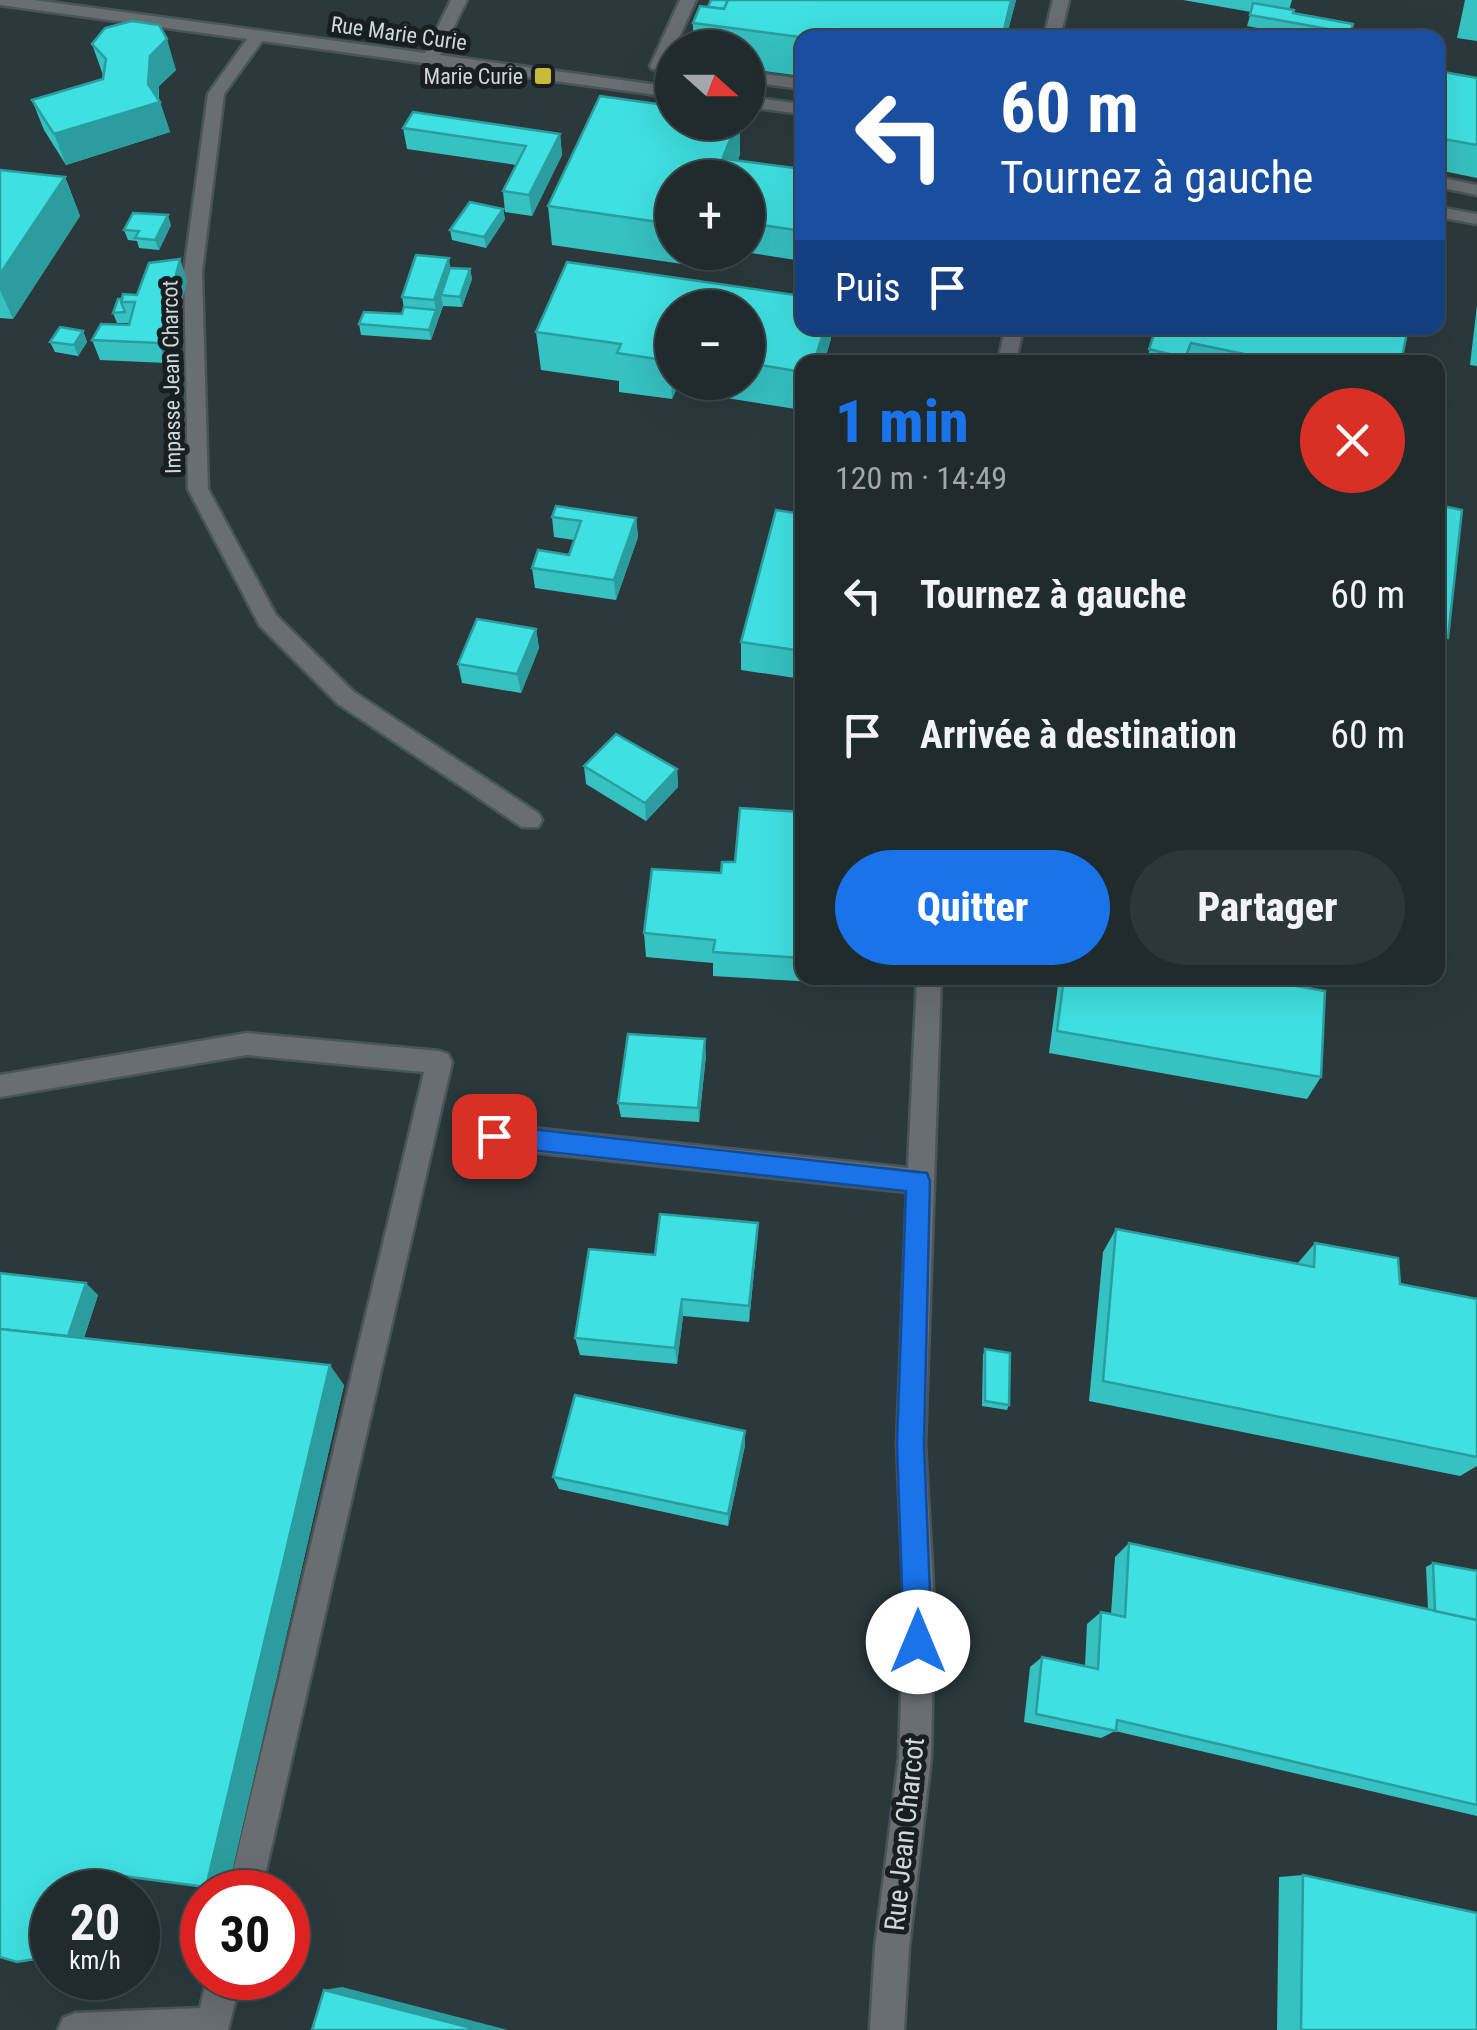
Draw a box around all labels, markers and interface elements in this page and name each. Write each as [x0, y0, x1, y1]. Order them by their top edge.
street label: Rue Marie Curie [329, 12, 469, 55]
north arrow [655, 30, 765, 140]
map controls [655, 30, 765, 400]
place label: Marie Curie [424, 64, 523, 89]
marker: Marie Curie [532, 65, 554, 87]
text: 60 m [1000, 67, 1139, 149]
icon: left [835, 70, 965, 200]
text: Tournez à gauche [1000, 151, 1313, 204]
button: + [655, 160, 765, 270]
icon: arrive [920, 260, 975, 315]
text: Puis [835, 266, 900, 310]
street label: Impasse Jean Charcot [157, 280, 186, 474]
button: − [655, 290, 765, 400]
text: 1 min [835, 386, 969, 457]
button: close [1300, 388, 1405, 493]
text: 120 m · 14:49 [835, 459, 1007, 497]
icon: left [835, 568, 890, 623]
text: Tournez à gauche [920, 573, 1187, 617]
text: 60 m [1330, 573, 1405, 617]
icon: arrive [835, 708, 890, 763]
text: Arrivée à destination [920, 713, 1237, 757]
text: 60 m [1330, 713, 1405, 757]
button: Quitter [835, 850, 1110, 965]
button: Partager [1130, 850, 1405, 965]
pin [452, 1094, 537, 1179]
icon: arrive [467, 1109, 522, 1164]
position arrow [866, 1590, 970, 1694]
street label: Rue Jean Charcot [878, 1736, 931, 1932]
speed limit sign: 30 [180, 1870, 310, 2000]
text: 20 [70, 1894, 120, 1952]
text: km/h [69, 1946, 121, 1975]

